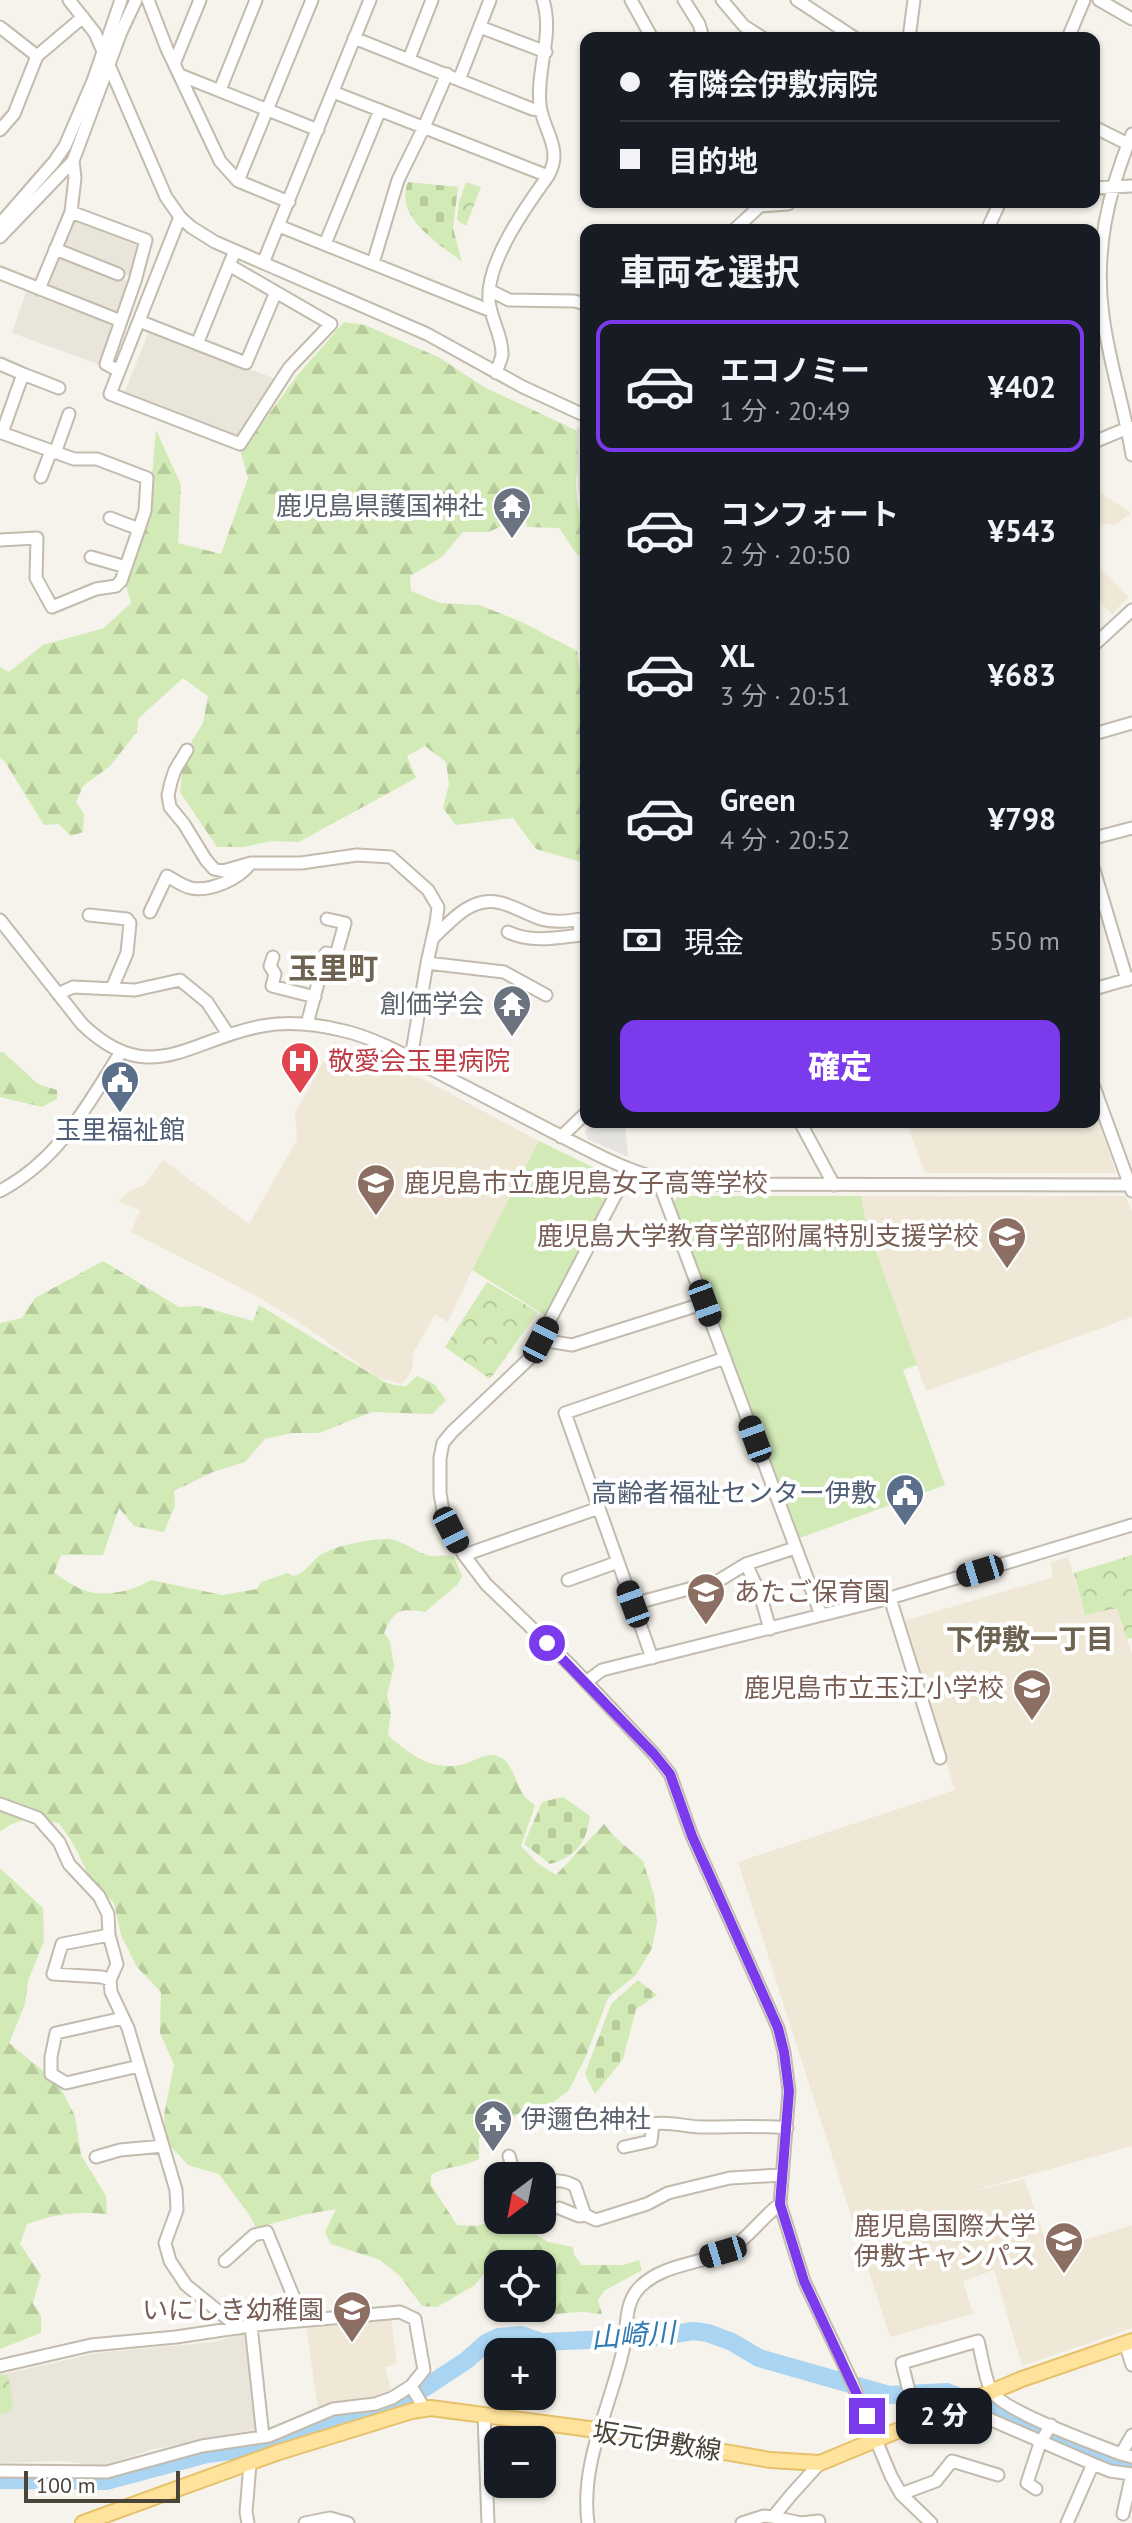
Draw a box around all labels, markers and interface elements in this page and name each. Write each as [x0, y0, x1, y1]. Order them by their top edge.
text: 有隣会伊敷病院 [668, 64, 878, 103]
text: 目的地 [668, 141, 758, 180]
text: 車両を選択 [620, 248, 800, 295]
icon: car [624, 350, 696, 422]
text: エコノミー [720, 350, 870, 389]
text: ¥402 [988, 367, 1056, 406]
text: 1 分 · 20:49 [720, 394, 850, 427]
temple icon: 鹿児島県護国神社 [491, 485, 533, 540]
place label: 鹿児島県護国神社 [276, 489, 484, 522]
icon: car [624, 494, 696, 566]
text: コンフォート [720, 494, 899, 533]
text: ¥543 [988, 511, 1056, 550]
text: 2 分 · 20:50 [720, 538, 850, 571]
text: XL [720, 636, 754, 675]
icon: car [624, 638, 696, 710]
text: ¥683 [988, 655, 1056, 694]
text: 3 分 · 20:51 [720, 679, 850, 712]
text: Green [720, 780, 795, 819]
icon: car [624, 782, 696, 854]
text: ¥798 [988, 799, 1056, 838]
text: 4 分 · 20:52 [720, 823, 850, 856]
icon: cash [620, 918, 664, 962]
text: 現金 [684, 922, 744, 961]
text: 550 m [989, 924, 1060, 957]
district label: 玉里町 [288, 948, 378, 987]
temple icon: 創価学会 [491, 983, 533, 1038]
place label: 創価学会 [380, 987, 484, 1020]
button: 確定 [620, 1020, 1060, 1112]
hospital icon: 敬愛会玉里病院 [279, 1040, 321, 1095]
place label: 敬愛会玉里病院 [328, 1044, 510, 1077]
public building icon: 玉里福祉館 [99, 1059, 141, 1114]
place label: 玉里福祉館 [55, 1113, 185, 1146]
school or university icon: 鹿児島市立鹿児島女子高等学校 [355, 1162, 397, 1217]
place label: 鹿児島市立鹿児島女子高等学校 [404, 1166, 768, 1199]
school or university icon: 鹿児島大学教育学部附属特別支援学校 [986, 1215, 1028, 1270]
place label: 鹿児島大学教育学部附属特別支援学校 [537, 1219, 979, 1252]
car [686, 1276, 724, 1330]
car [519, 1313, 563, 1367]
car [736, 1412, 774, 1466]
public building icon: 高齢者福祉センター伊敷 [884, 1472, 926, 1527]
place label: 高齢者福祉センター伊敷 [591, 1476, 877, 1509]
car [429, 1503, 473, 1557]
car [954, 1553, 1006, 1589]
school or university icon: あたご保育園 [685, 1571, 727, 1626]
place label: あたご保育園 [734, 1575, 890, 1608]
car [614, 1577, 652, 1631]
district label: 下伊敷一丁目 [946, 1620, 1114, 1657]
route start [529, 1625, 565, 1661]
school or university icon: 鹿児島市立玉江小学校 [1011, 1667, 1053, 1722]
place label: 鹿児島市立玉江小学校 [744, 1671, 1004, 1704]
temple icon: 伊邇色神社 [472, 2098, 514, 2153]
place label: 伊邇色神社 [521, 2102, 651, 2135]
north arrow [484, 2162, 556, 2234]
map controls [484, 2162, 556, 2498]
place label: 鹿児島国際大学 伊敷キャンパス [854, 2209, 1036, 2272]
school or university icon: 鹿児島国際大学 伊敷キャンパス [1043, 2220, 1085, 2275]
car [697, 2234, 749, 2270]
button: locate [484, 2250, 556, 2322]
school or university icon: いにしき幼稚園 [331, 2289, 373, 2344]
place label: いにしき幼稚園 [142, 2293, 324, 2326]
water label: 山崎川 [590, 2313, 679, 2356]
button: + [484, 2338, 556, 2410]
callout: 2 分 [895, 2388, 991, 2444]
route end [849, 2398, 885, 2434]
text: 2 分 [920, 2399, 968, 2432]
street label: 坂元伊敷線 [590, 2414, 724, 2467]
button: − [484, 2426, 556, 2498]
scale bar [24, 2467, 180, 2503]
text: 100 m [36, 2471, 96, 2499]

